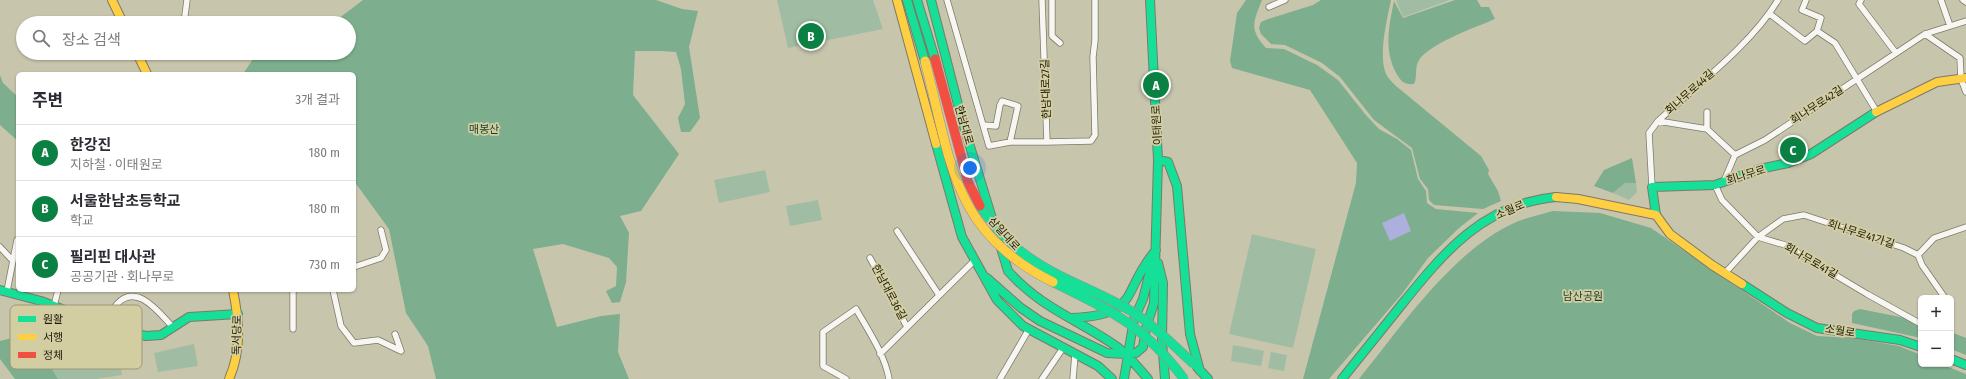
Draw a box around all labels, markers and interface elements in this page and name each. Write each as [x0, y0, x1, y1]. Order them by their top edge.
search box [16, 16, 356, 60]
pin: B [798, 21, 824, 51]
icon: search [30, 27, 52, 49]
text: 장소 검색 [62, 31, 121, 49]
street label: 한남대로27길 [1038, 59, 1054, 119]
street label: 회나무로44길 [1663, 67, 1717, 117]
pin: A [1143, 70, 1169, 100]
street label: 회나무로42길 [1788, 83, 1846, 127]
text: 주변 [32, 90, 63, 111]
text: 3개 결과 [295, 92, 340, 107]
street label: 한남대로 [952, 104, 976, 146]
street label: 이태원로 [1149, 104, 1165, 146]
park label: 매봉산 [469, 123, 499, 136]
pin: C [1780, 135, 1806, 165]
text: 한강진 [70, 136, 111, 154]
text: A [41, 145, 49, 160]
text: 180 m [309, 145, 340, 160]
text: 지하철 · 이태원로 [70, 157, 163, 172]
your location [960, 158, 980, 178]
street label: 회나무로 [1725, 163, 1767, 187]
text: 서울한남초등학교 [70, 192, 180, 210]
street label: 소월로 [1493, 198, 1527, 222]
text: B [41, 201, 49, 216]
text: 180 m [309, 201, 340, 216]
text: 학교 [70, 213, 94, 228]
street label: 삼일대로 [986, 215, 1022, 253]
street label: 회나무로41가길 [1826, 217, 1896, 251]
street label: 회나무로41길 [1782, 240, 1840, 282]
text: 필리핀 대사관 [70, 248, 156, 266]
text: C [42, 257, 48, 272]
text: 730 m [309, 257, 340, 272]
street label: 한남대로36길 [869, 262, 909, 322]
text: 공공기관 · 회나무로 [70, 269, 175, 284]
park label: 남산공원 [1563, 290, 1603, 303]
map controls [1918, 295, 1954, 367]
button: + [1918, 295, 1954, 331]
legend [10, 305, 142, 369]
text: 원활 [43, 313, 63, 326]
street label: 독서당로 [230, 315, 244, 355]
street label: 소월로 [1824, 322, 1856, 340]
text: 서행 [43, 331, 63, 344]
button: − [1918, 331, 1954, 367]
text: 정체 [43, 349, 63, 362]

